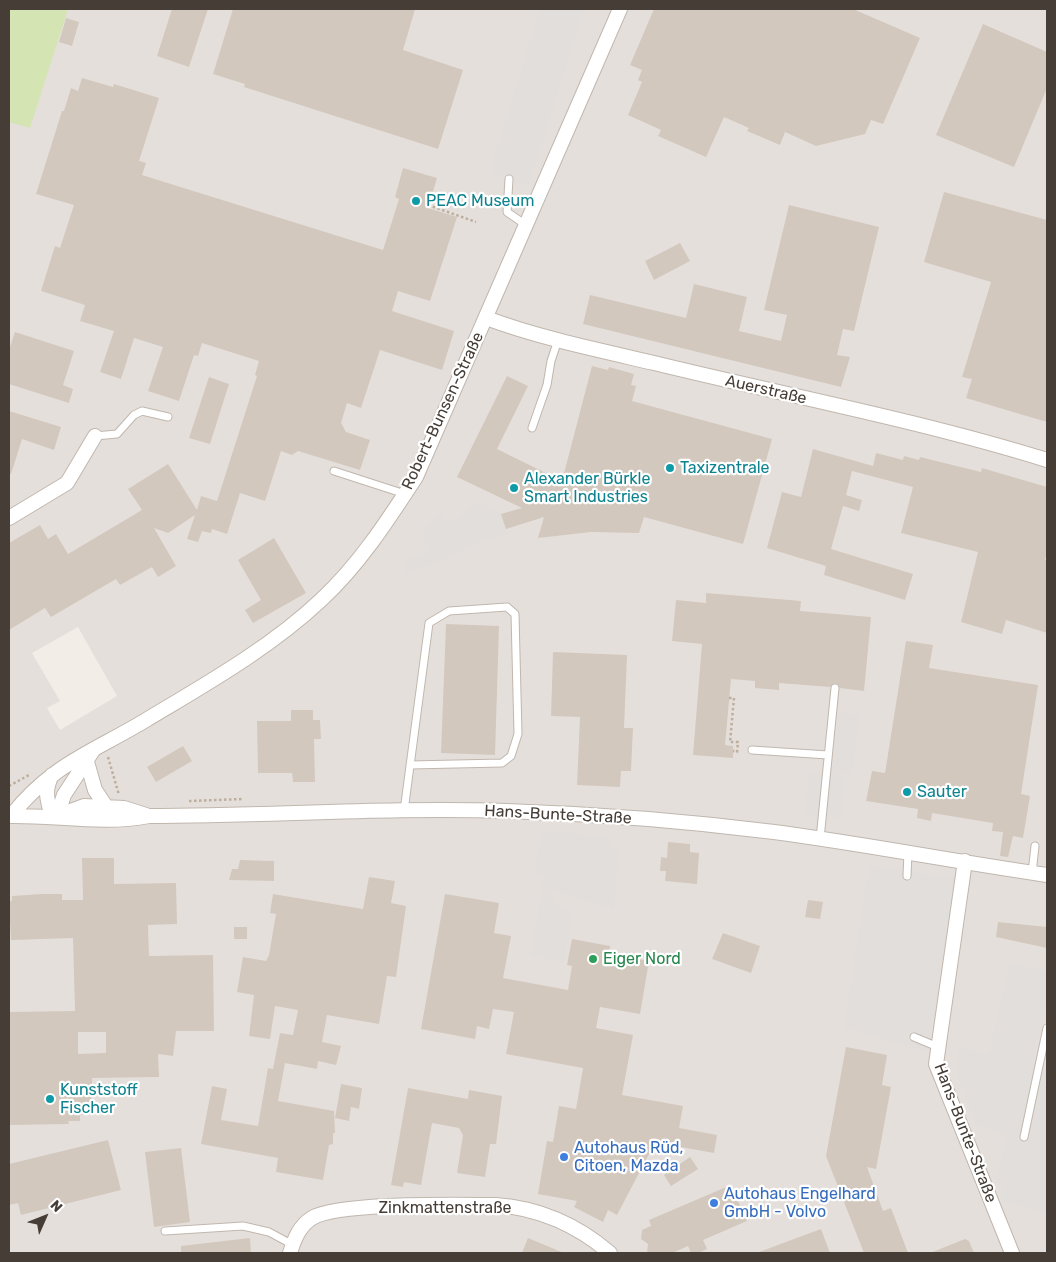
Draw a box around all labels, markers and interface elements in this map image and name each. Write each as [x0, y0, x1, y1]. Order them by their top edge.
place label: PEAC Museum [426, 191, 534, 211]
marker: PEAC Museum [410, 195, 422, 207]
street label: Robert-Bunsen-Straße [398, 329, 488, 493]
street label: Auerstraße [723, 371, 809, 409]
place label: Taxizentrale [680, 458, 770, 478]
marker: Taxizentrale [664, 462, 676, 474]
place label: Alexander Bürkle Smart Industries [524, 469, 650, 507]
marker: Alexander Bürkle Smart Industries [508, 482, 520, 494]
place label: Sauter [917, 782, 967, 802]
marker: Sauter [901, 786, 913, 798]
street label: Hans-Bunte-Straße [484, 802, 632, 828]
place label: Eiger Nord [603, 949, 681, 969]
marker: Eiger Nord [587, 953, 599, 965]
street label: Hans-Bunte-Straße [930, 1061, 1000, 1205]
place label: Kunststoff Fischer [60, 1080, 138, 1118]
marker: Kunststoff Fischer [44, 1093, 56, 1105]
place label: Autohaus Rüd, Citoen, Mazda [574, 1138, 684, 1176]
marker: Autohaus Rüd, Citoen, Mazda [558, 1151, 570, 1163]
place label: Autohaus Engelhard GmbH - Volvo [724, 1184, 876, 1222]
north arrow [20, 1192, 70, 1242]
text: N [47, 1197, 66, 1216]
marker: Autohaus Engelhard GmbH - Volvo [708, 1197, 720, 1209]
street label: Zinkmattenstraße [378, 1198, 512, 1218]

